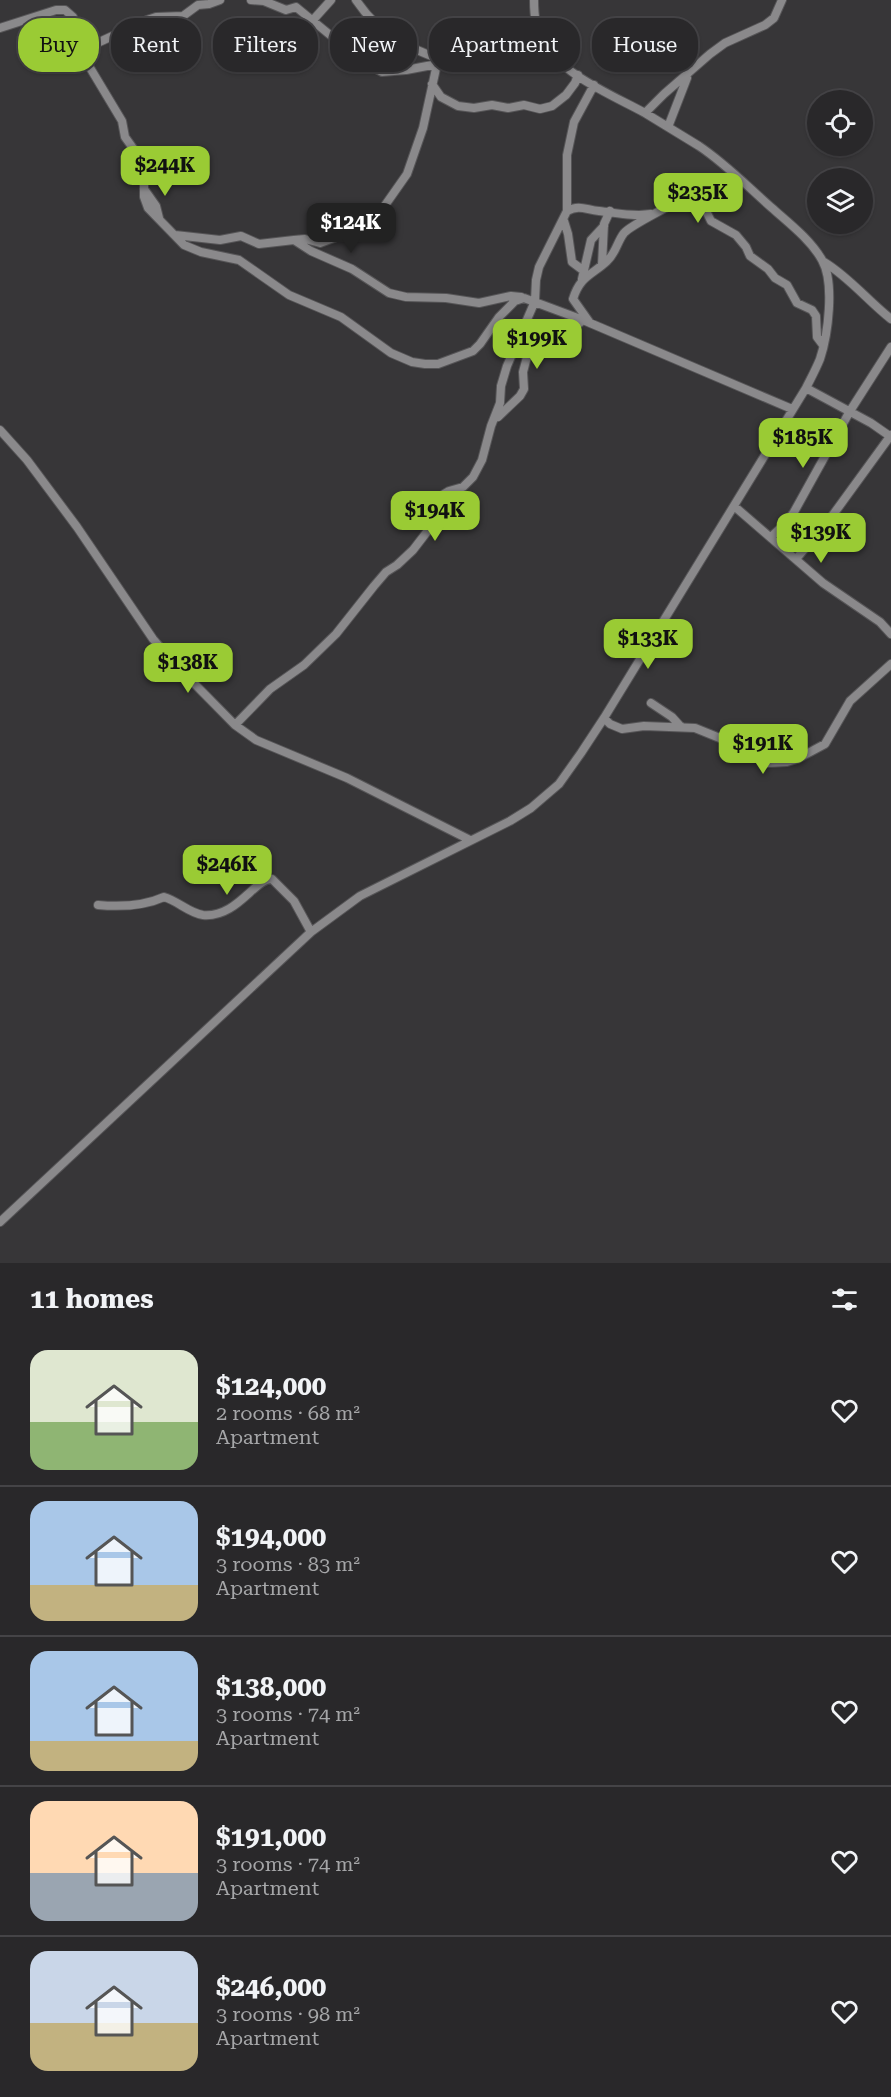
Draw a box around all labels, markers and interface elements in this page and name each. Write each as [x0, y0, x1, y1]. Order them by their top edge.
chip: Buy [18, 18, 99, 72]
chip: Rent [111, 18, 201, 72]
chip: Filters [213, 18, 318, 72]
chip: New [330, 18, 417, 72]
chip: Apartment [429, 18, 580, 72]
chip: House [592, 18, 698, 72]
map controls [807, 90, 873, 234]
button: locate [807, 90, 873, 156]
pin: $244K [123, 146, 207, 197]
text: $244K [135, 153, 195, 177]
button: layers [807, 168, 873, 234]
pin: $235K [656, 173, 740, 224]
text: $235K [668, 180, 728, 204]
pin: $124K [309, 203, 393, 254]
text: $124K [321, 210, 381, 234]
pin: $199K [495, 319, 579, 370]
text: $199K [507, 326, 567, 350]
pin: $185K [761, 418, 845, 469]
text: $185K [773, 425, 833, 449]
pin: $194K [393, 491, 477, 542]
text: $194K [405, 498, 465, 522]
pin: $139K [779, 513, 863, 564]
text: $139K [791, 520, 851, 544]
pin: $133K [606, 619, 690, 670]
text: $133K [618, 626, 678, 650]
pin: $138K [146, 643, 230, 694]
text: $138K [158, 650, 218, 674]
pin: $191K [721, 724, 805, 775]
text: $191K [733, 731, 793, 755]
pin: $246K [185, 845, 269, 896]
text: $246K [197, 852, 257, 876]
icon: filters [828, 1283, 861, 1316]
text: 11 homes [30, 1284, 154, 1314]
text: $124,000 [216, 1371, 326, 1401]
icon: home [78, 1374, 150, 1446]
icon: heart [828, 1394, 861, 1427]
text: 2 rooms · 68 m² [216, 1401, 360, 1425]
text: Apartment [216, 1425, 319, 1449]
text: $194,000 [216, 1522, 326, 1552]
icon: home [78, 1525, 150, 1597]
icon: heart [828, 1545, 861, 1578]
text: 3 rooms · 83 m² [216, 1552, 360, 1576]
text: Apartment [216, 1576, 319, 1600]
text: $138,000 [216, 1672, 326, 1702]
icon: home [78, 1675, 150, 1747]
icon: heart [828, 1695, 861, 1728]
text: 3 rooms · 74 m² [216, 1702, 360, 1726]
text: Apartment [216, 1726, 319, 1750]
text: $191,000 [216, 1822, 326, 1852]
icon: home [78, 1825, 150, 1897]
icon: heart [828, 1845, 861, 1878]
text: 3 rooms · 74 m² [216, 1852, 360, 1876]
text: Apartment [216, 1876, 319, 1900]
text: $246,000 [216, 1972, 326, 2002]
icon: home [78, 1975, 150, 2047]
icon: heart [828, 1995, 861, 2028]
text: 3 rooms · 98 m² [216, 2002, 360, 2026]
text: Apartment [216, 2026, 319, 2050]

